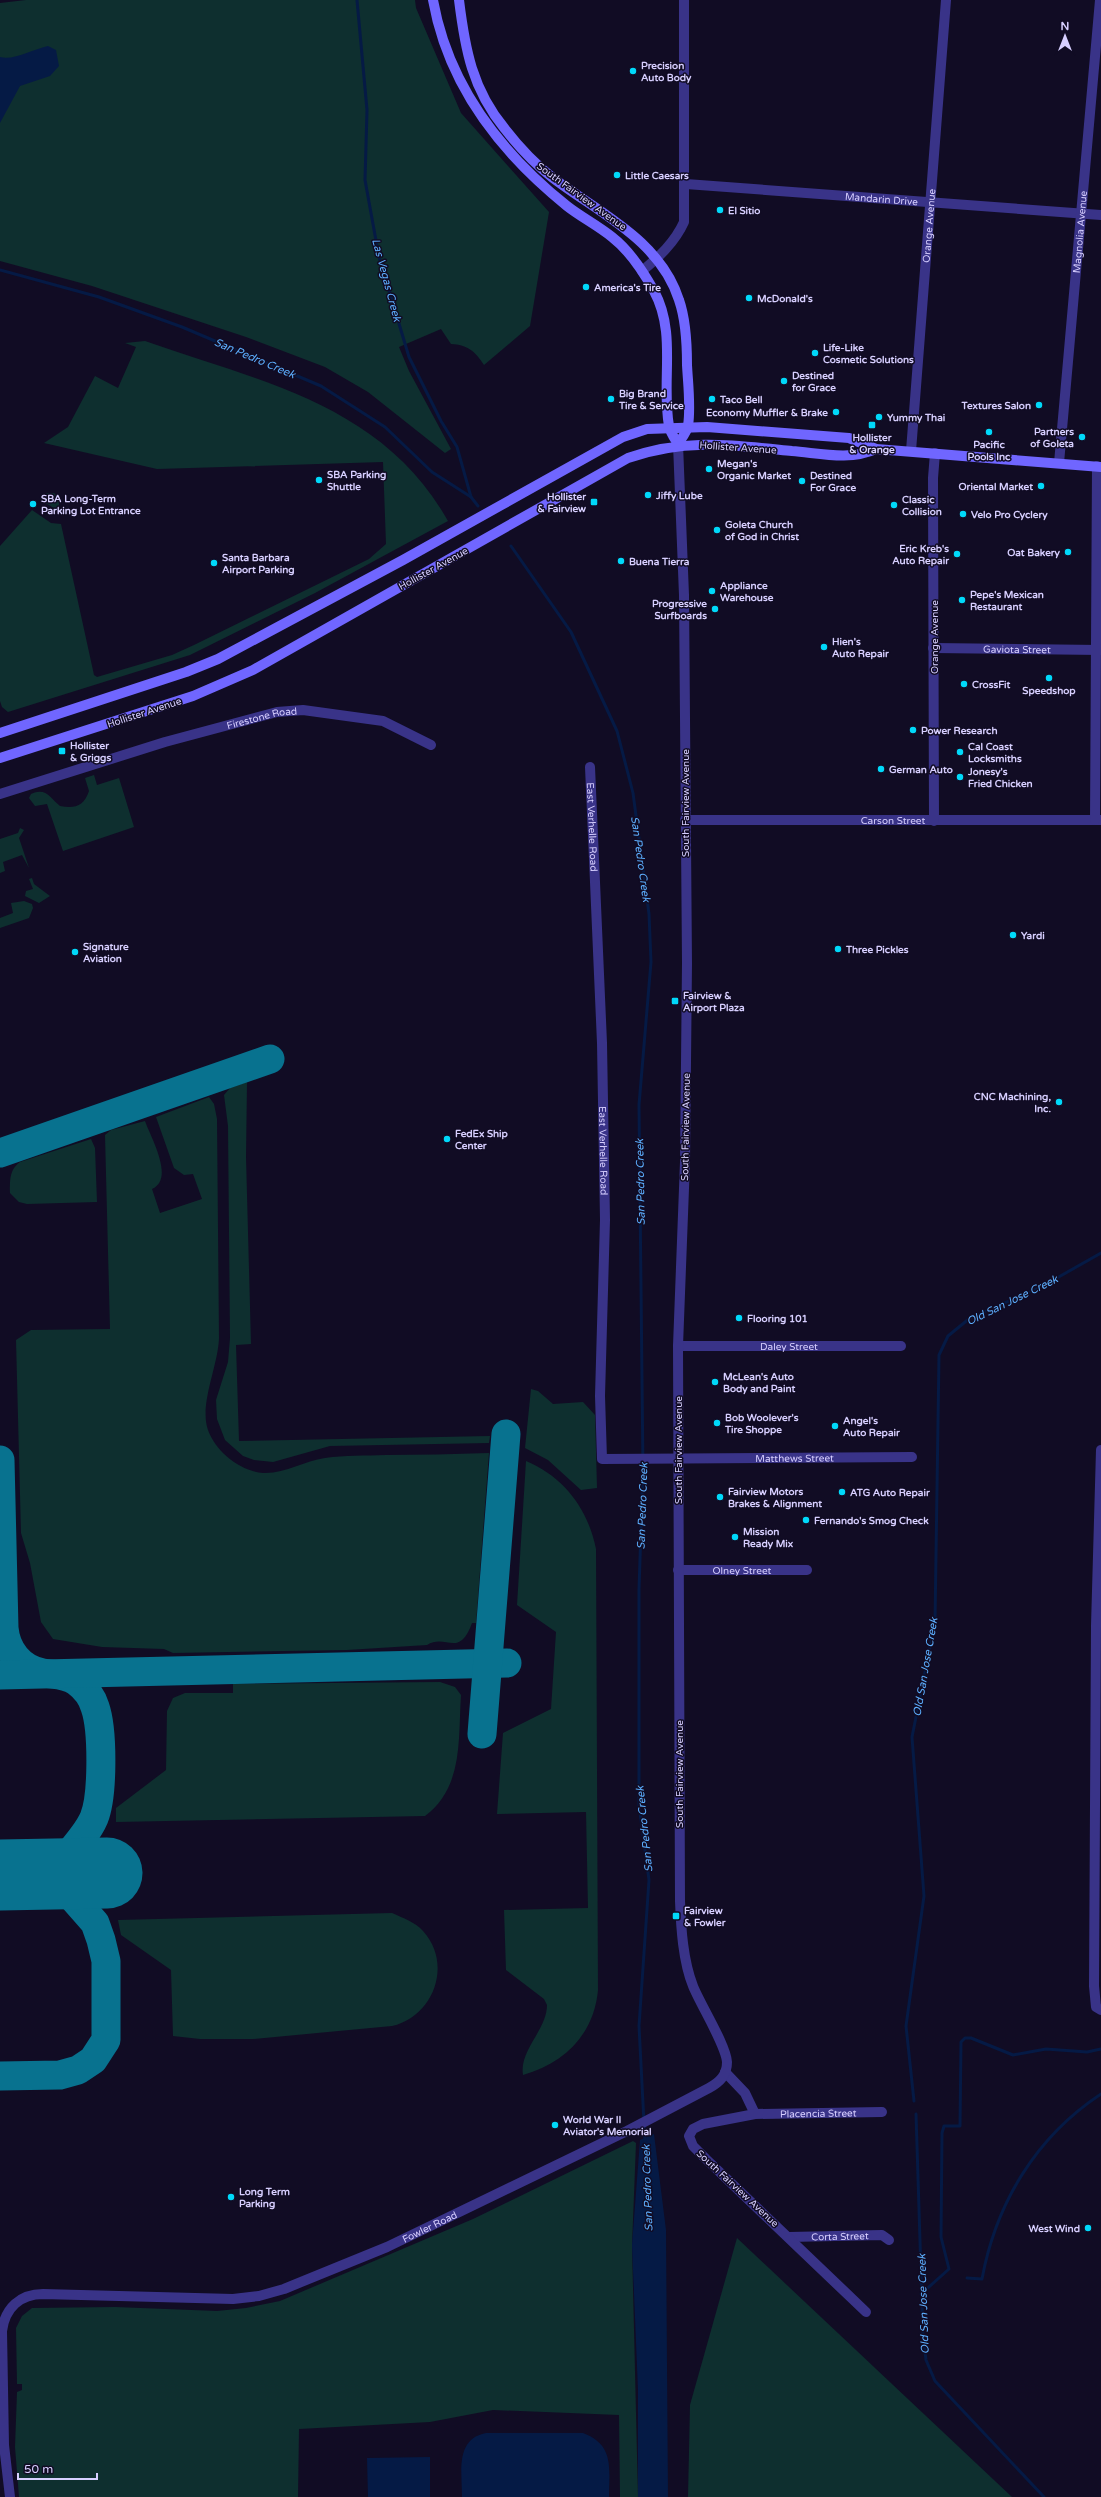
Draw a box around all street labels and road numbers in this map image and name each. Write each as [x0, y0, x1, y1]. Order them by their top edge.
street label: South Fairview Avenue [534, 160, 629, 234]
street label: Orange Avenue [921, 188, 938, 263]
street label: Magnolia Avenue [1071, 190, 1090, 274]
street label: Mandarin Drive [845, 191, 919, 208]
street label: Hollister Avenue [699, 439, 777, 457]
street label: Hollister Avenue [397, 545, 471, 593]
street label: Orange Avenue [929, 600, 941, 674]
street label: Gaviota Street [983, 644, 1051, 656]
street label: Hollister Avenue [106, 695, 183, 731]
street label: Firestone Road [226, 705, 298, 732]
street label: South Fairview Avenue [680, 749, 692, 857]
street label: East Verhelle Road [584, 782, 600, 872]
street label: Carson Street [861, 815, 926, 827]
street label: South Fairview Avenue [679, 1073, 693, 1181]
street label: East Verhelle Road [596, 1106, 610, 1195]
street label: Daley Street [760, 1341, 818, 1353]
street label: South Fairview Avenue [673, 1396, 685, 1504]
street label: Matthews Street [755, 1453, 834, 1465]
street label: Olney Street [713, 1565, 772, 1577]
street label: South Fairview Avenue [674, 1720, 686, 1828]
street label: Placencia Street [780, 2107, 857, 2121]
street label: South Fairview Avenue [694, 2148, 781, 2230]
street label: Fowler Road [401, 2209, 459, 2246]
street label: Corta Street [811, 2230, 869, 2244]

